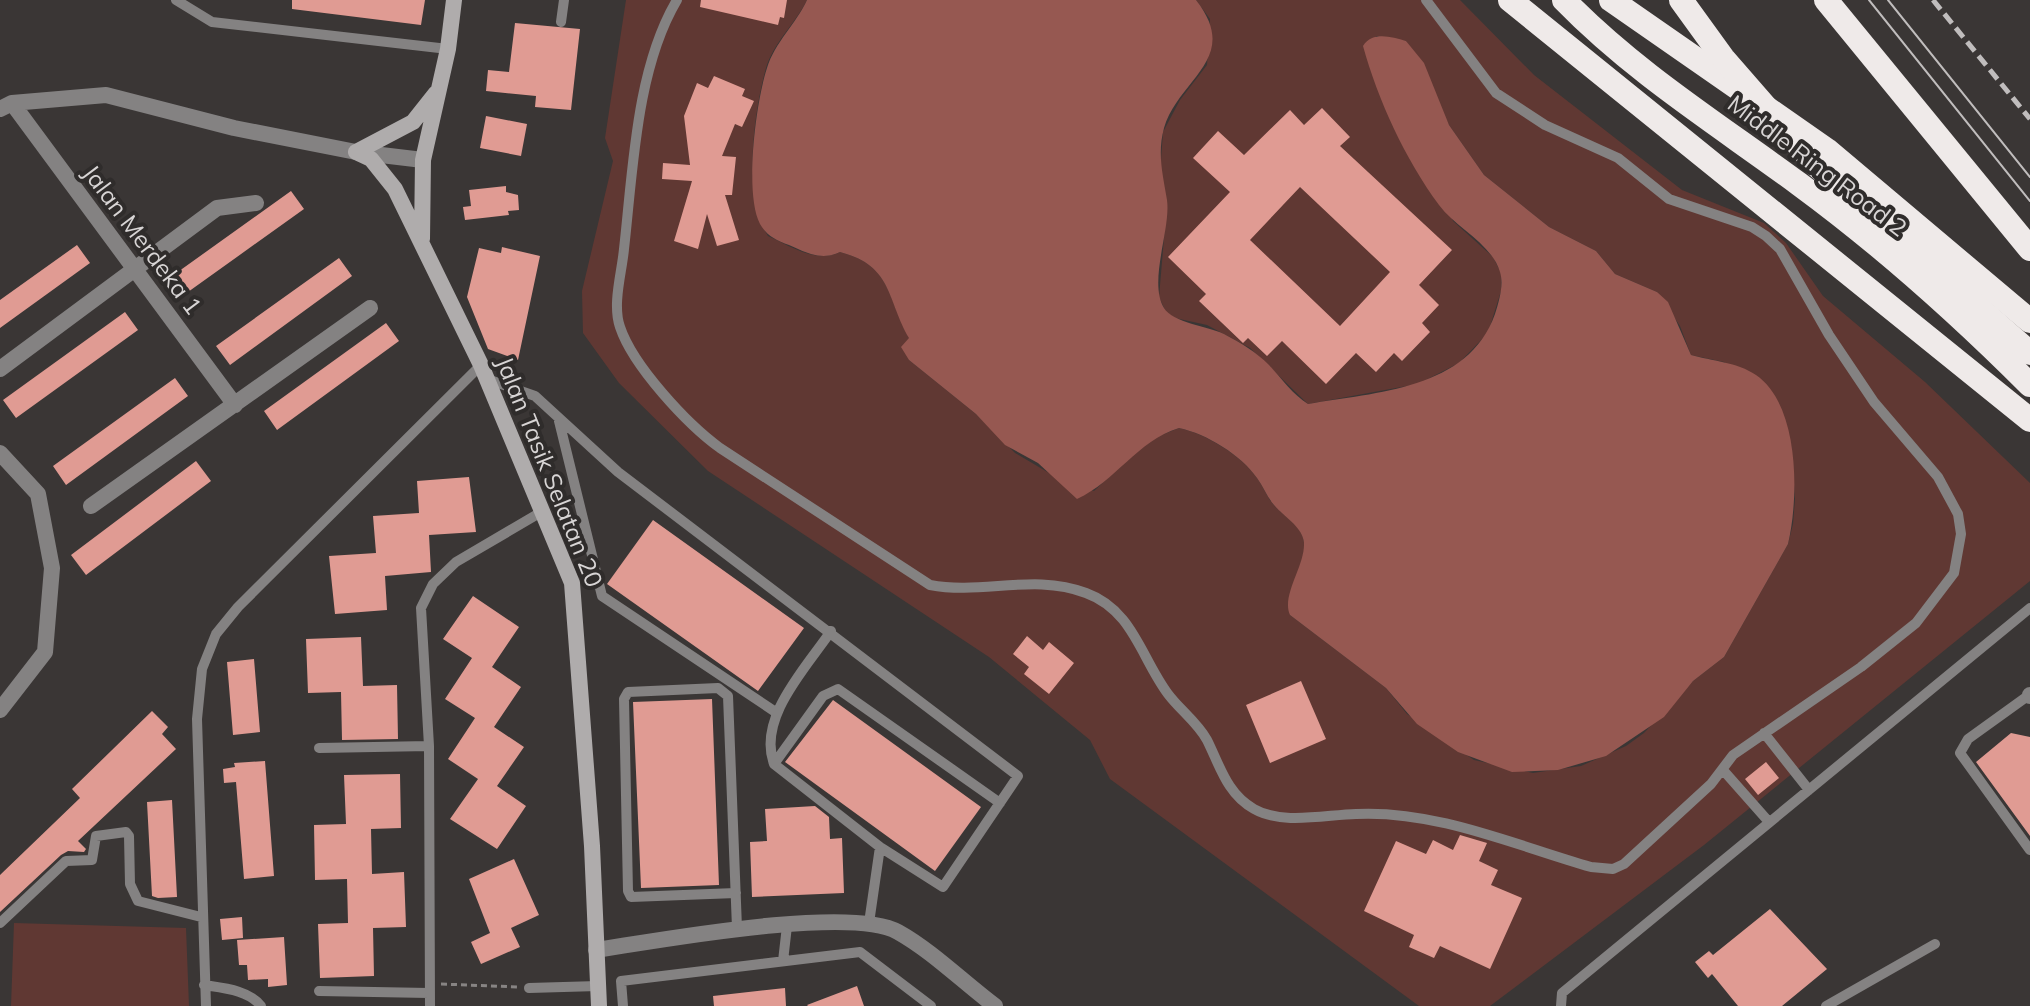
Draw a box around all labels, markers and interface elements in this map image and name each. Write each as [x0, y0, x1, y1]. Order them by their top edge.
street label: Middle Ring Road 2 [1722, 88, 1913, 242]
street label: Jalan Merdeka 1 [77, 159, 209, 320]
street label: Jalan Tasik Selatan 20 [490, 352, 610, 591]

